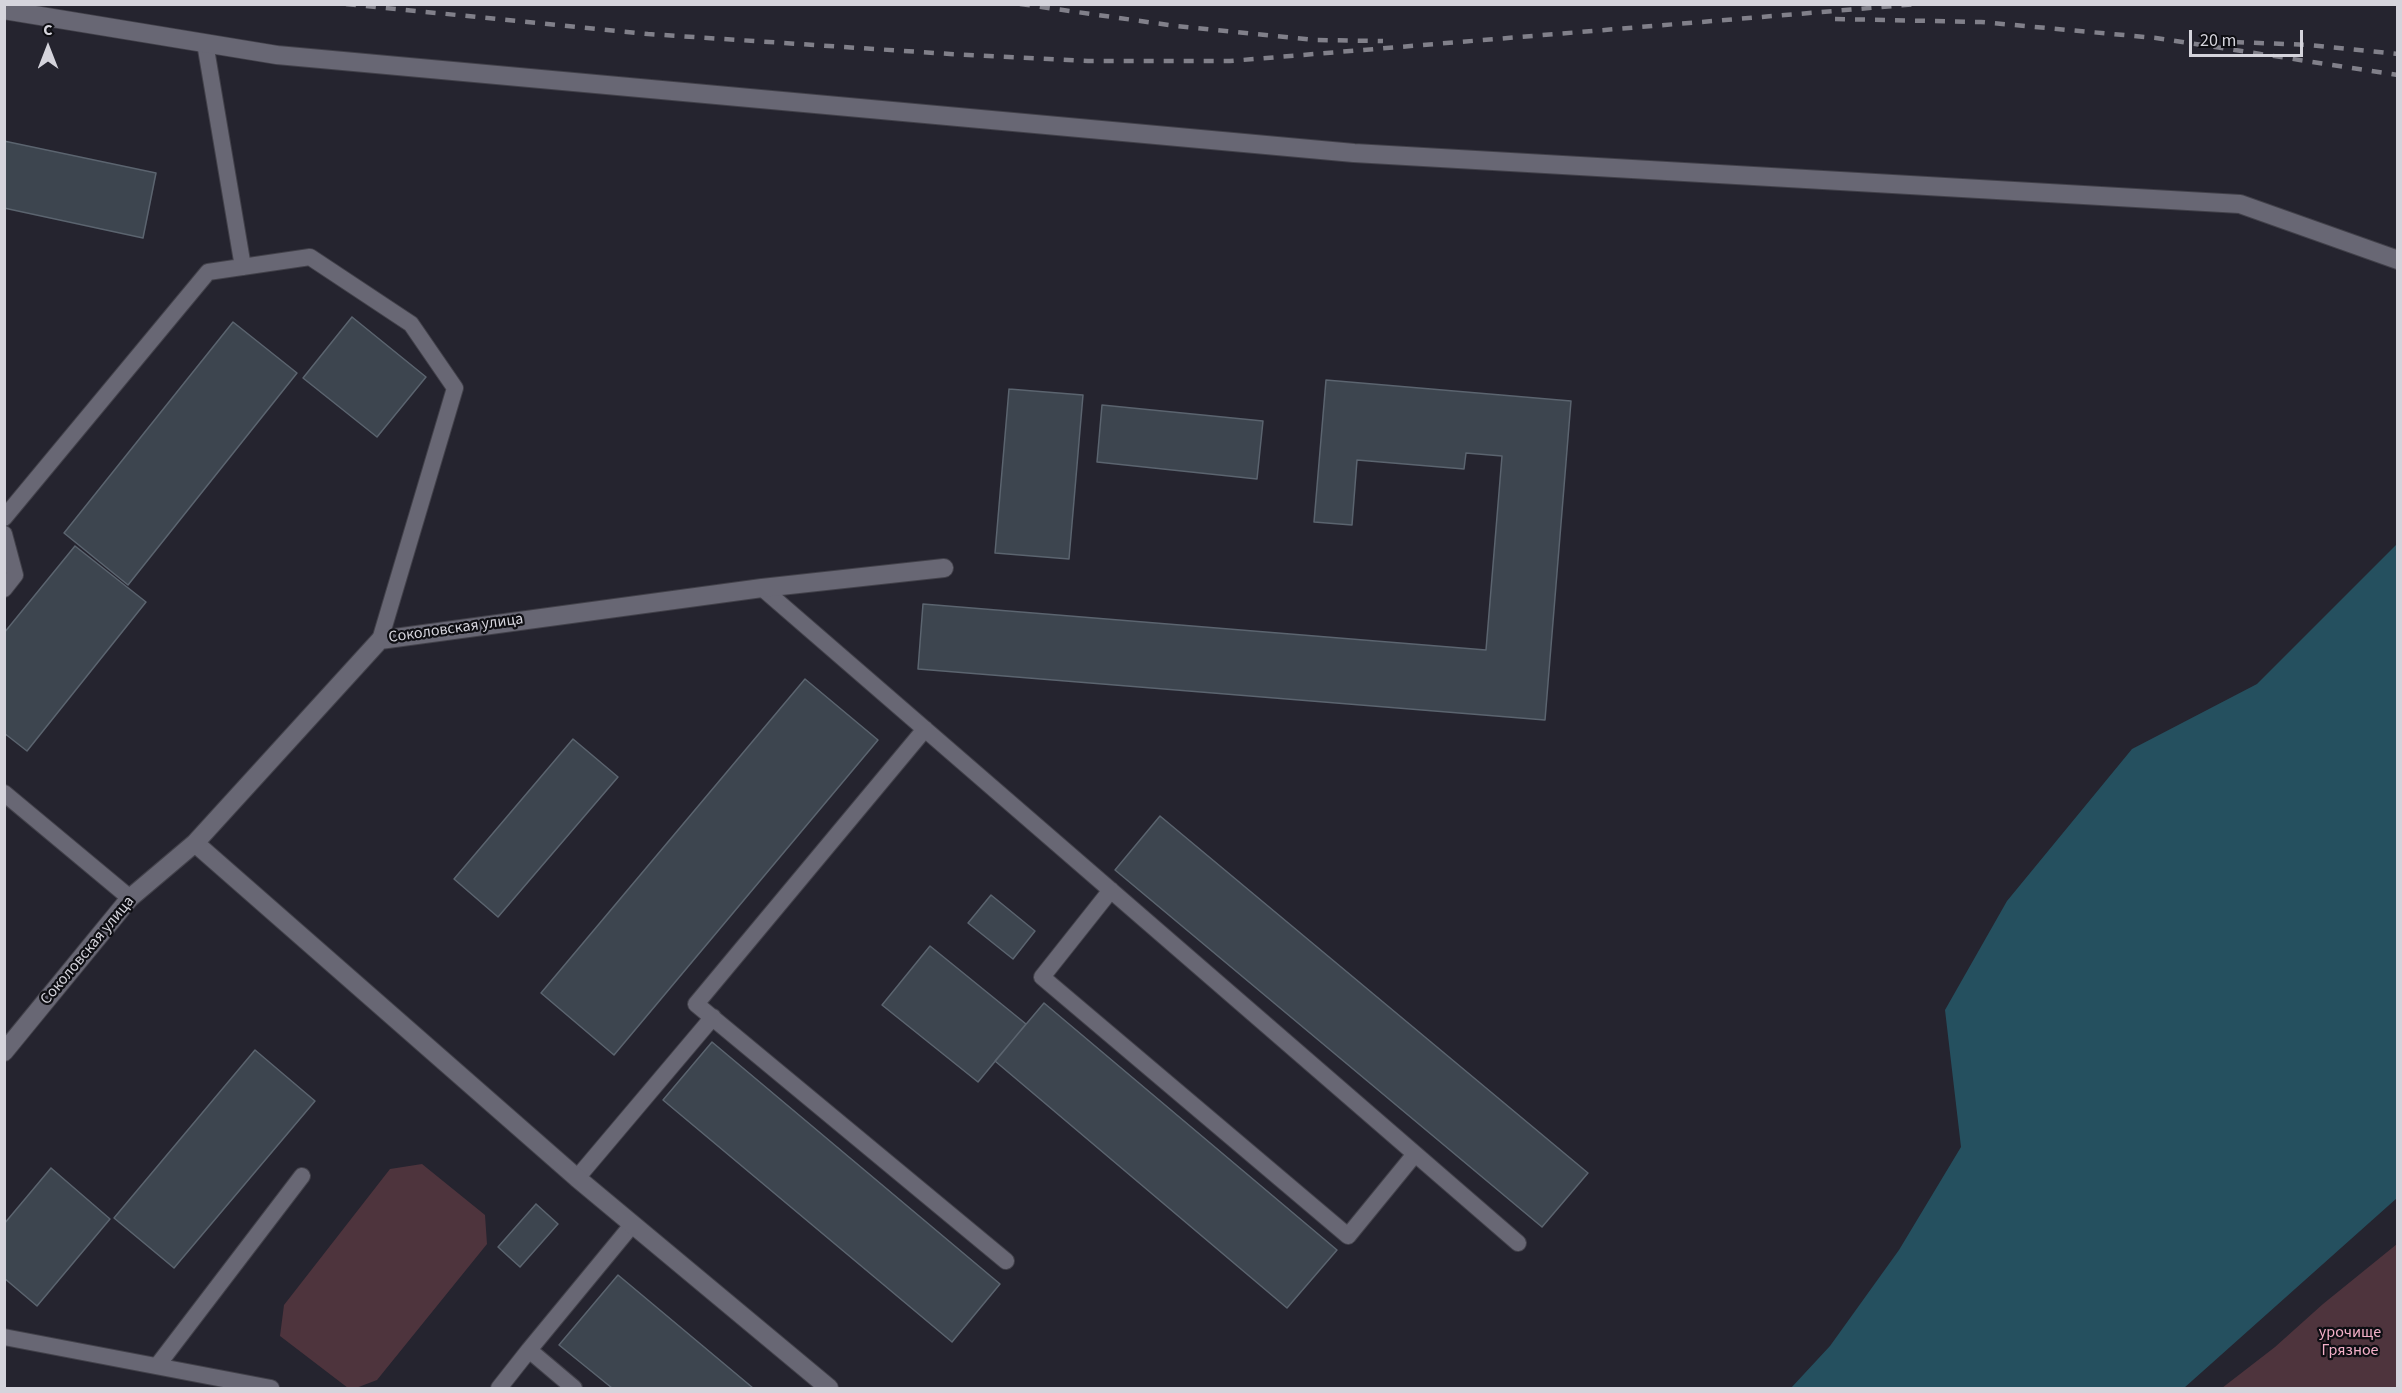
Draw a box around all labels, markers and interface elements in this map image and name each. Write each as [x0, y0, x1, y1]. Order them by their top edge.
north arrow [18, 18, 78, 78]
scale bar [2192, 18, 2306, 56]
text: С [43, 19, 53, 41]
text: 20 m [2200, 28, 2236, 53]
street label: Соколовская улица [387, 610, 525, 648]
street label: Соколовская улица [37, 893, 139, 1009]
park label: урочище Грязное [2319, 1323, 2381, 1361]

